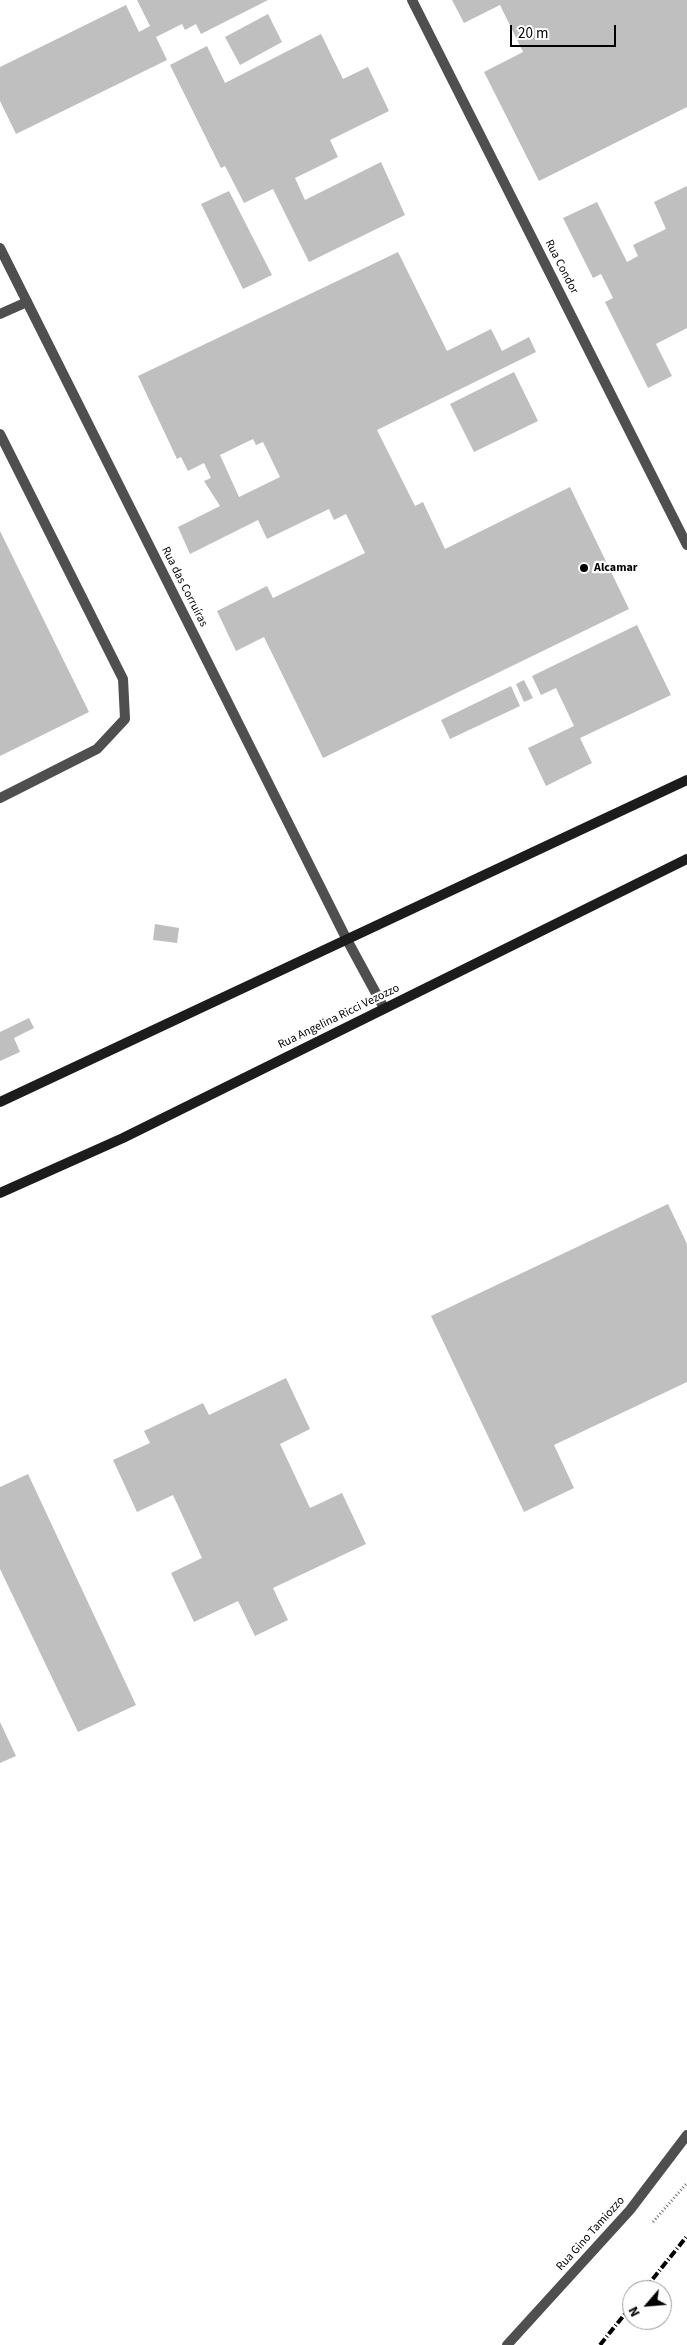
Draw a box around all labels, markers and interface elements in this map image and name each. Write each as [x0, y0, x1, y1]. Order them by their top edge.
scale bar [512, 15, 618, 47]
text: 20 m [518, 23, 548, 44]
street label: Rua Condor [541, 237, 581, 297]
street label: Rua das Corruíras [158, 545, 210, 629]
place label: Alcamar [594, 561, 638, 575]
marker: Alcamar [578, 562, 590, 574]
street label: Rua Angelina Ricci Vezozzo [276, 981, 402, 1053]
street label: Rua Gino Tamiozzo [554, 2194, 628, 2274]
north arrow [622, 2280, 672, 2330]
text: N [624, 2303, 646, 2320]

